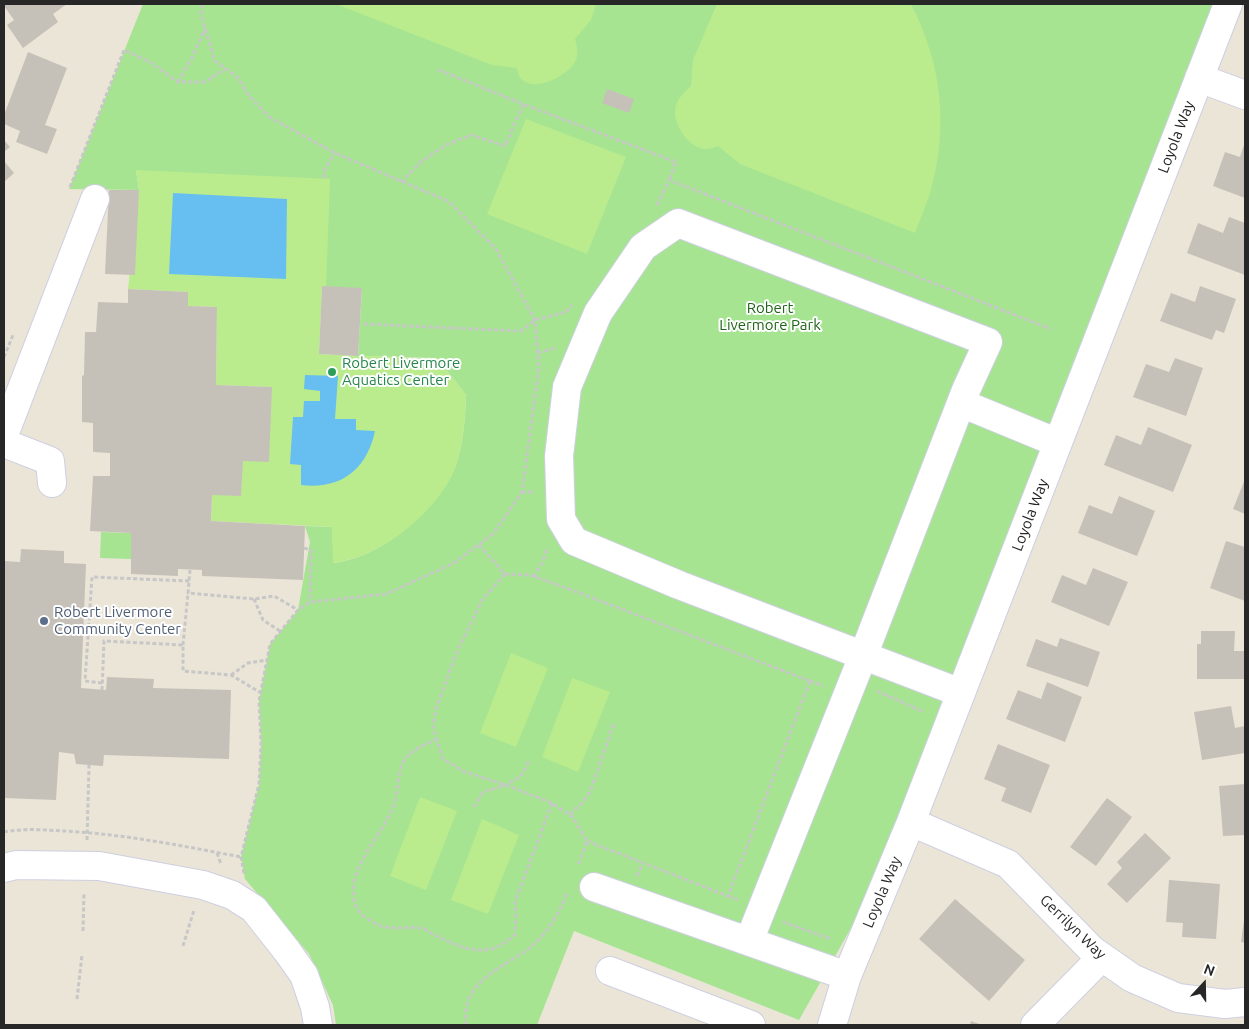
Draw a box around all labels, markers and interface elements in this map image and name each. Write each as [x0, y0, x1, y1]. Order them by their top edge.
street label: Loyola Way [1154, 98, 1198, 176]
park label: Robert Livermore Park [719, 299, 821, 334]
place label: Robert Livermore Aquatics Center [342, 354, 460, 389]
marker: Robert Livermore Aquatics Center [326, 366, 338, 378]
street label: Loyola Way [1008, 476, 1052, 554]
place label: Robert Livermore Community Center [54, 603, 181, 638]
marker: Robert Livermore Community Center [38, 615, 50, 627]
street label: Loyola Way [859, 854, 905, 930]
street label: Gerrilyn Way [1036, 891, 1110, 963]
north arrow [1179, 959, 1229, 1009]
text: N [1202, 961, 1217, 979]

